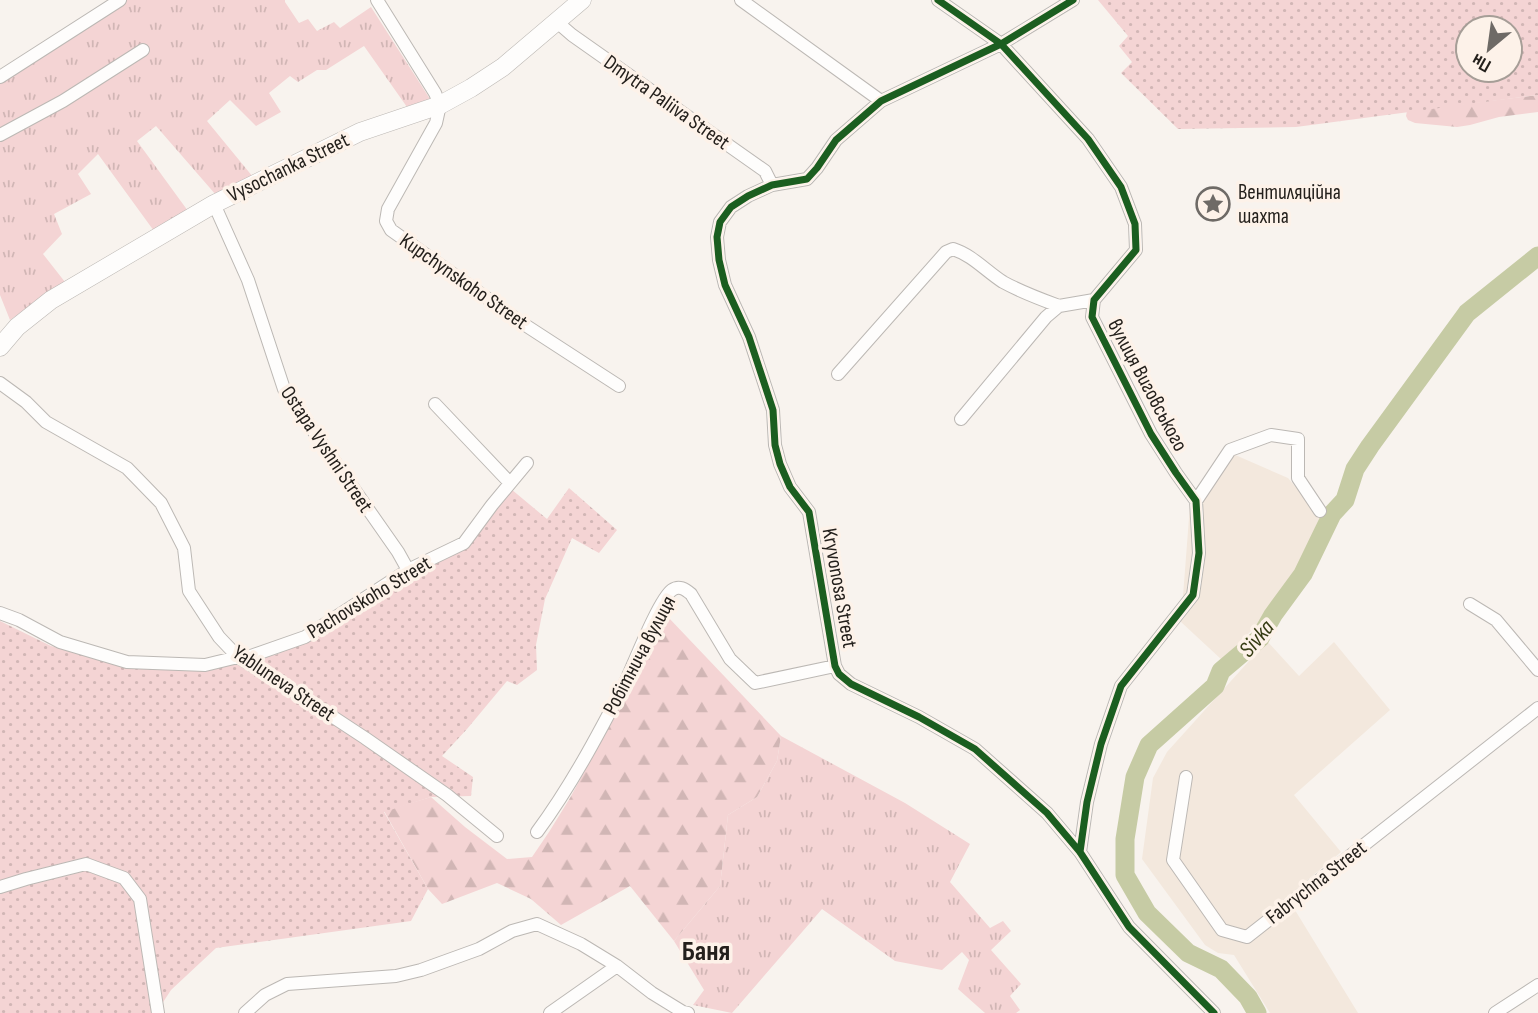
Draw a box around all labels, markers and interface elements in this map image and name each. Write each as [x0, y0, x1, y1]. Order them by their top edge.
north arrow [1454, 14, 1524, 84]
text: Пн [1468, 48, 1495, 77]
street label: Dmytra Paliiva Street [599, 50, 734, 155]
street label: Vysochanka Street [223, 127, 353, 208]
place label: Вентиляційна шахта [1238, 180, 1341, 229]
place icon: Вентиляційна шахта [1194, 185, 1232, 223]
street label: Kupchynskoho Street [395, 228, 532, 335]
street label: вулиця Виговського [1102, 315, 1193, 456]
street label: Ostapa Vyshni Street [275, 381, 378, 517]
street label: Kryvonosa Street [817, 526, 862, 650]
street label: Pachovskoho Street [303, 551, 436, 644]
street label: Робітнича вулиця [598, 592, 681, 719]
water label: Sivka [1233, 614, 1281, 663]
street label: Yabluneva Street [228, 640, 340, 727]
street label: Fabrychna Street [1261, 835, 1372, 929]
district label: Баня [682, 935, 730, 968]

